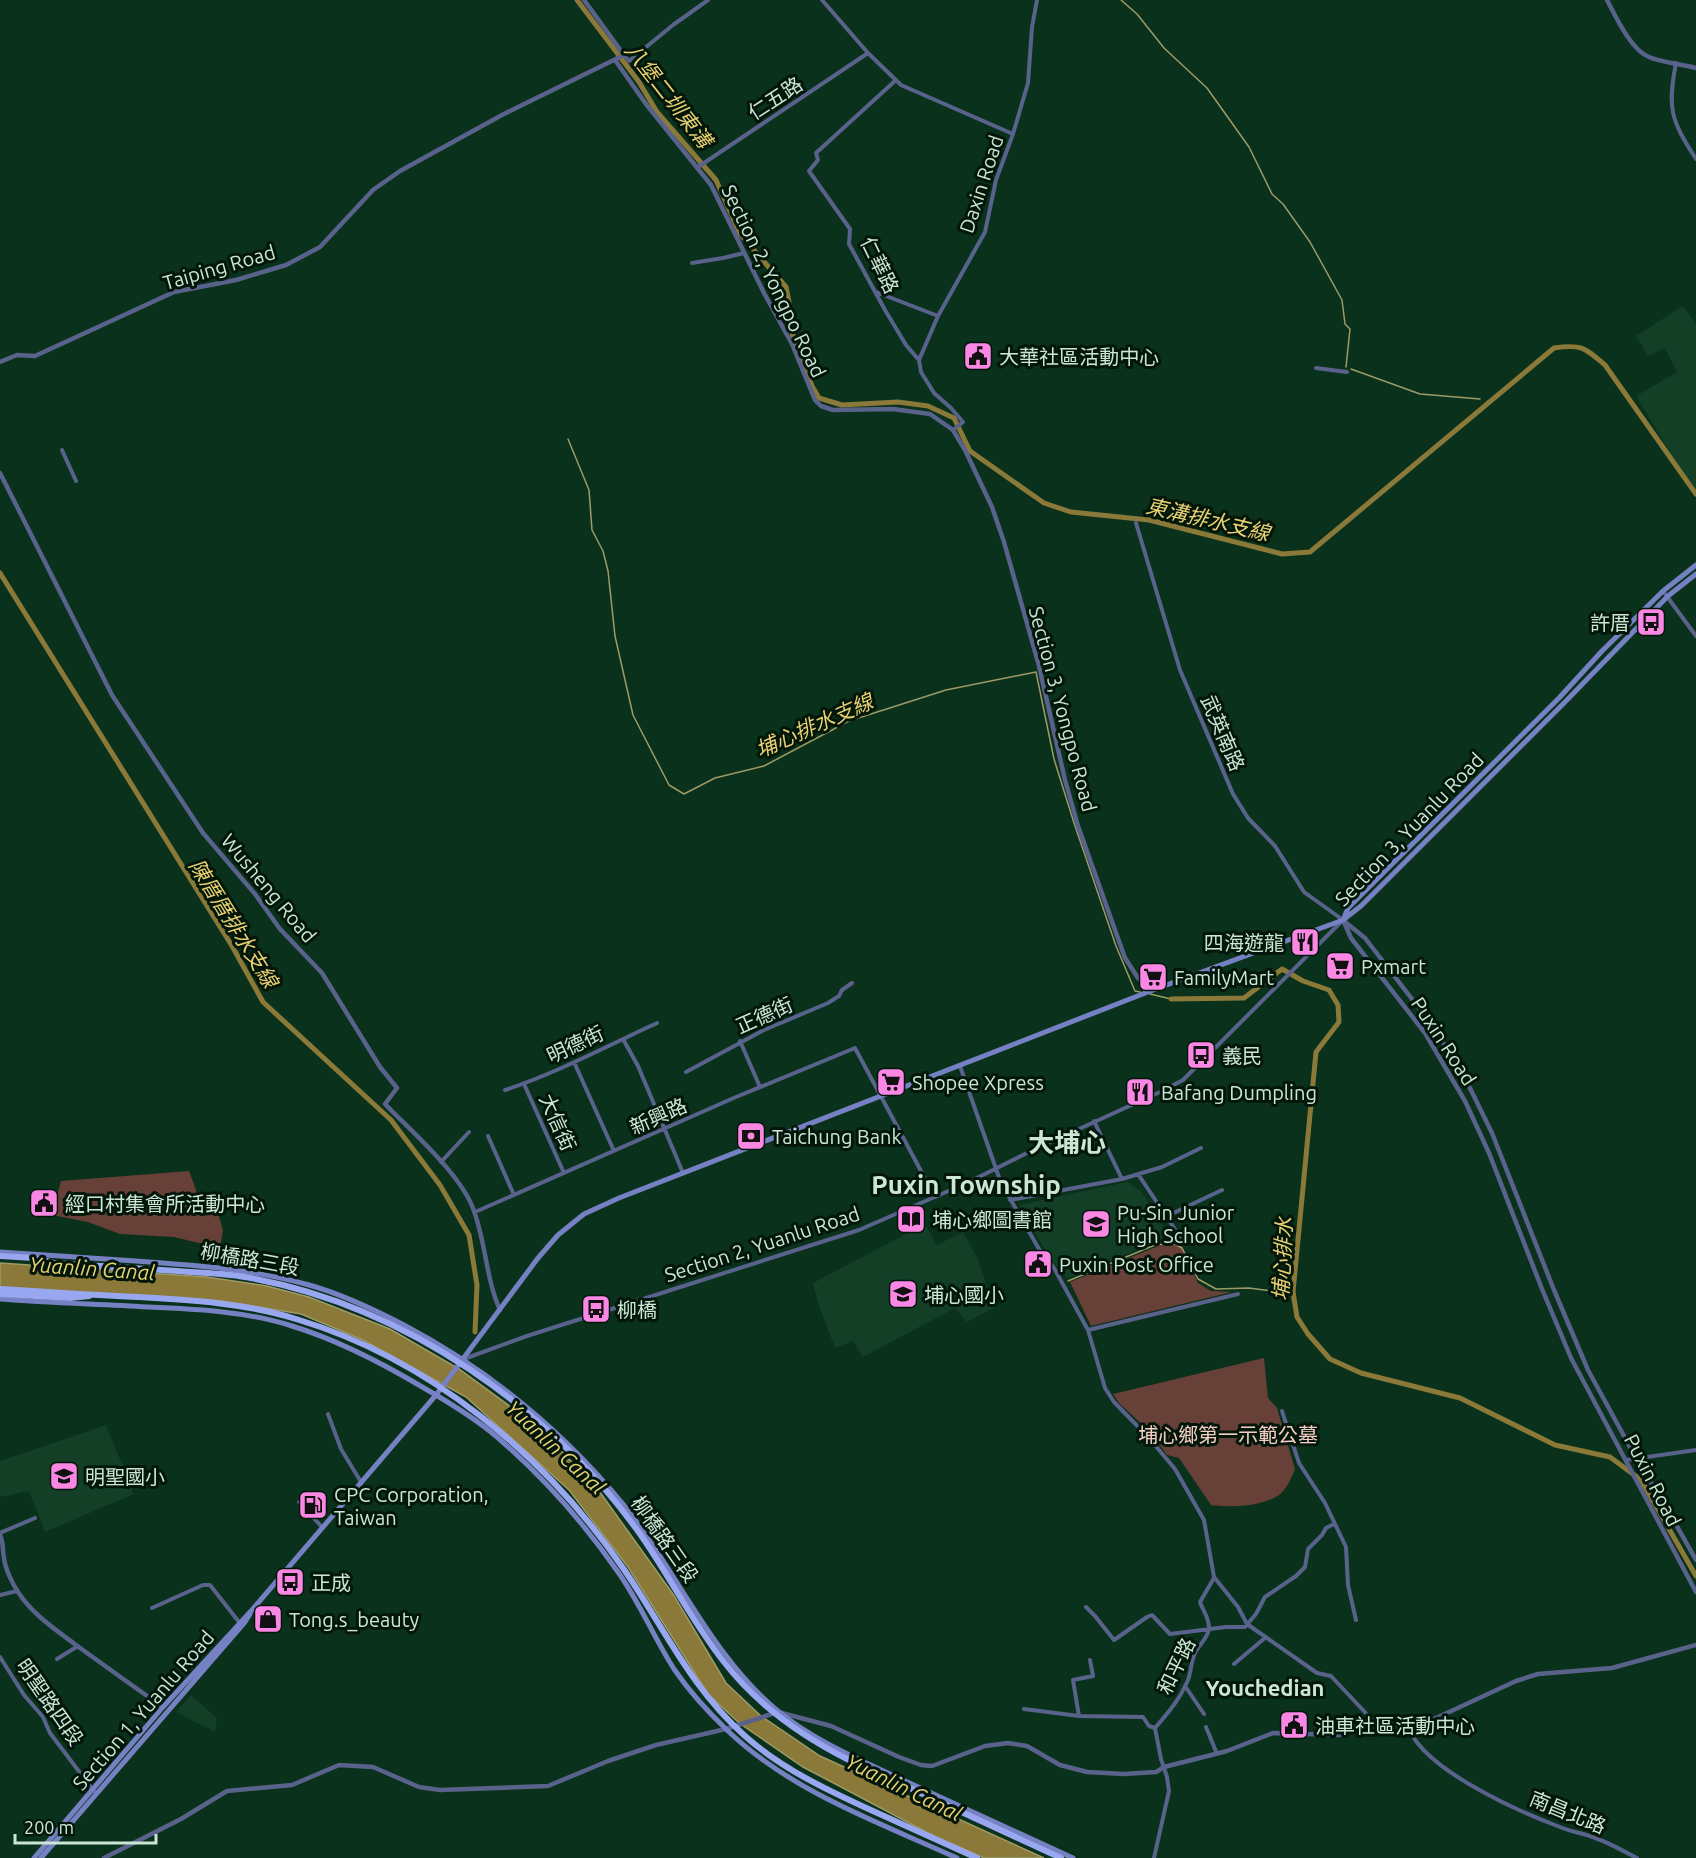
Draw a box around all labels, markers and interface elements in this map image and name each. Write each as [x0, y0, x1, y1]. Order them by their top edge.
water label: 八堡二圳東溝 [621, 38, 719, 154]
street label: 仁五路 [744, 72, 806, 124]
street label: Daxin Road [954, 132, 1008, 236]
street label: Section 2, Yongpo Road [717, 181, 831, 381]
street label: 仁華路 [857, 233, 903, 297]
street label: Taiping Road [160, 240, 278, 294]
public building icon: 大華社區活動中心 [962, 340, 994, 372]
place label: 大華社區活動中心 [999, 345, 1159, 368]
water label: 東溝排水支線 [1144, 493, 1274, 545]
street label: Section 3, Yongpo Road [1025, 604, 1101, 814]
bus stop icon: 許厝 [1635, 606, 1667, 638]
place label: 許厝 [1590, 611, 1630, 634]
water label: 埔心排水支線 [752, 688, 878, 762]
street label: 武英南路 [1197, 692, 1249, 774]
street label: Section 3, Yuanlu Road [1330, 748, 1488, 910]
street label: Wusheng Road [217, 829, 321, 947]
water label: 陳厝厝排水支線 [185, 854, 284, 993]
restaurant icon: 四海遊龍 [1289, 926, 1321, 958]
place label: 四海遊龍 [1204, 931, 1284, 954]
supermarket icon: Pxmart [1324, 950, 1356, 982]
place label: Pxmart [1361, 955, 1426, 978]
supermarket icon: FamilyMart [1137, 961, 1169, 993]
place label: FamilyMart [1174, 966, 1274, 989]
street label: 正德街 [732, 992, 796, 1038]
street label: Puxin Road [1407, 993, 1481, 1089]
street label: 明德街 [543, 1021, 607, 1067]
bus stop icon: 義民 [1185, 1039, 1217, 1071]
place label: 義民 [1222, 1044, 1262, 1067]
supermarket icon: Shopee Xpress [875, 1066, 907, 1098]
place label: Shopee Xpress [912, 1071, 1044, 1094]
restaurant icon: Bafang Dumpling [1124, 1076, 1156, 1108]
place label: Bafang Dumpling [1161, 1081, 1317, 1104]
street label: 大信街 [535, 1090, 581, 1154]
street label: 新興路 [626, 1093, 690, 1139]
bank icon: Taichung Bank [735, 1120, 767, 1152]
place label: Taichung Bank [772, 1125, 902, 1148]
district label: 大埔心 [1028, 1128, 1106, 1157]
district label: Puxin Township [871, 1170, 1061, 1199]
public building icon: 經口村集會所活動中心 [28, 1187, 60, 1219]
place label: 經口村集會所活動中心 [65, 1192, 265, 1215]
place label: Pu-Sin Junior High School [1117, 1201, 1235, 1247]
street label: Section 2, Yuanlu Road [662, 1202, 862, 1286]
library icon: 埔心鄉圖書館 [895, 1203, 927, 1235]
place label: 埔心鄉圖書館 [932, 1208, 1052, 1231]
school or university icon: Pu-Sin Junior High School [1080, 1208, 1112, 1240]
water label: 埔心排水 [1268, 1215, 1296, 1302]
street label: 柳橋路三段 [199, 1239, 301, 1279]
public building icon: Puxin Post Office [1022, 1248, 1054, 1280]
water label: Yuanlin Canal [28, 1252, 156, 1284]
place label: Puxin Post Office [1059, 1253, 1214, 1276]
school or university icon: 埔心國小 [887, 1278, 919, 1310]
place label: 埔心國小 [924, 1283, 1004, 1306]
bus stop icon: 柳橋 [580, 1293, 612, 1325]
place label: 柳橋 [617, 1298, 657, 1321]
water label: Yuanlin Canal [502, 1395, 610, 1499]
park label: 埔心鄉第一示範公墓 [1138, 1423, 1318, 1446]
street label: Puxin Road [1620, 1430, 1686, 1530]
school or university icon: 明聖國小 [48, 1460, 80, 1492]
place label: 明聖國小 [85, 1465, 165, 1488]
place label: CPC Corporation, Taiwan [334, 1483, 489, 1529]
fuel station icon: CPC Corporation, Taiwan [297, 1489, 329, 1521]
street label: 柳橋路三段 [627, 1491, 703, 1587]
bus stop icon: 正成 [274, 1566, 306, 1598]
place label: 正成 [311, 1571, 351, 1594]
shop icon: Tong.s_beauty [252, 1603, 284, 1635]
place label: Tong.s_beauty [289, 1608, 420, 1632]
street label: Section 1, Yuanlu Road [68, 1626, 218, 1794]
street label: 和平路 [1153, 1634, 1199, 1698]
street label: 明聖路四段 [12, 1654, 88, 1750]
district label: Youchedian [1206, 1675, 1324, 1700]
public building icon: 油車社區活動中心 [1278, 1709, 1310, 1741]
place label: 油車社區活動中心 [1315, 1714, 1475, 1737]
water label: Yuanlin Canal [842, 1748, 966, 1826]
street label: 南昌北路 [1527, 1786, 1609, 1838]
scale bar [15, 1807, 156, 1845]
text: 200 m [24, 1817, 74, 1837]

